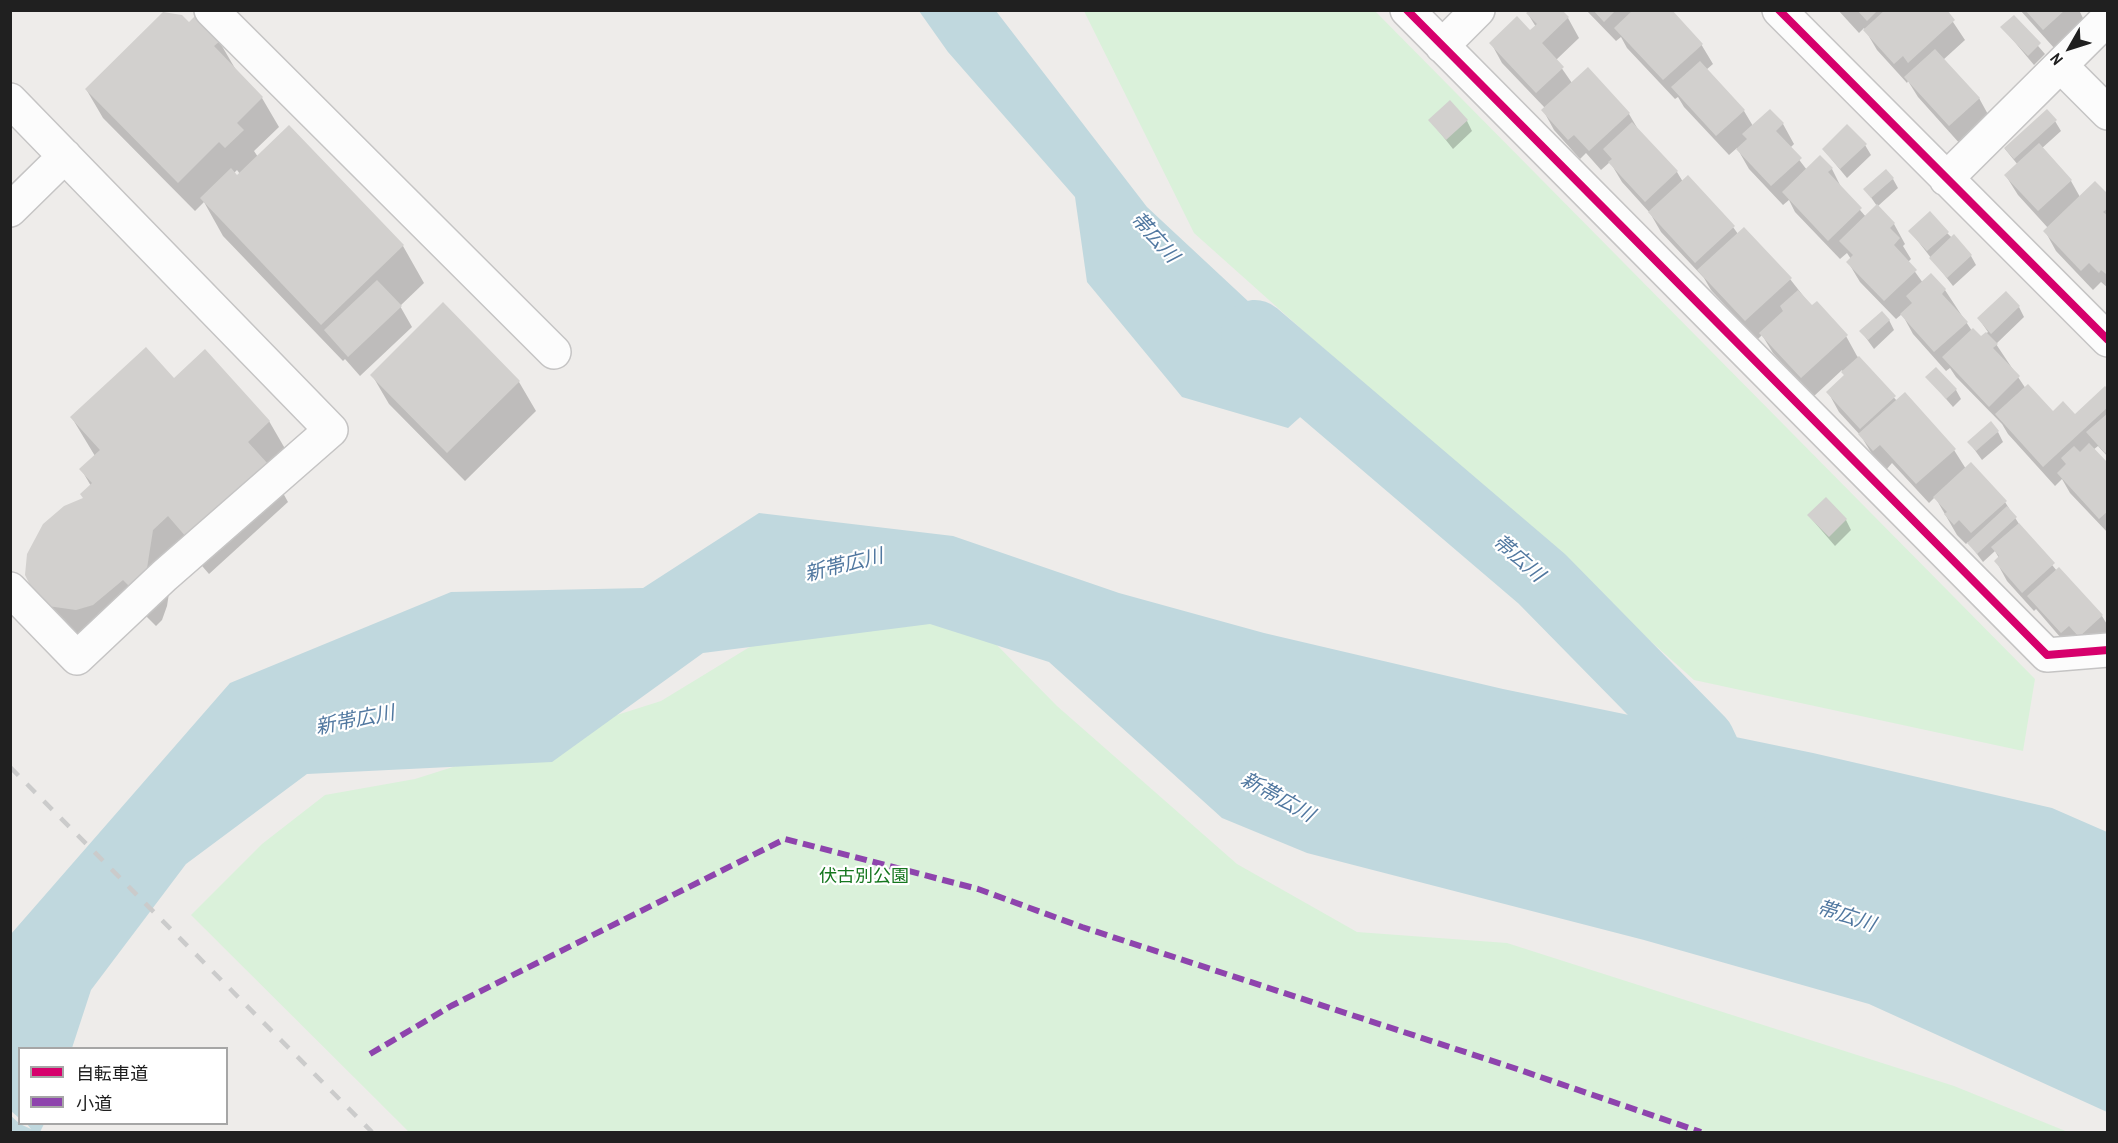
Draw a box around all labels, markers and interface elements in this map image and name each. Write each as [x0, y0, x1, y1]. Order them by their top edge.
north arrow [2040, 18, 2100, 78]
text: N [2044, 49, 2068, 70]
water label: 帯広川 [1125, 208, 1183, 268]
water label: 帯広川 [1487, 530, 1549, 588]
water label: 新帯広川 [802, 545, 886, 587]
water label: 新帯広川 [313, 702, 397, 740]
water label: 新帯広川 [1236, 768, 1318, 828]
park label: 伏古別公園 [819, 866, 909, 888]
water label: 帯広川 [1814, 896, 1878, 938]
legend [18, 1047, 228, 1125]
text: 自転車道 [76, 1061, 148, 1086]
text: 小道 [76, 1091, 112, 1116]

